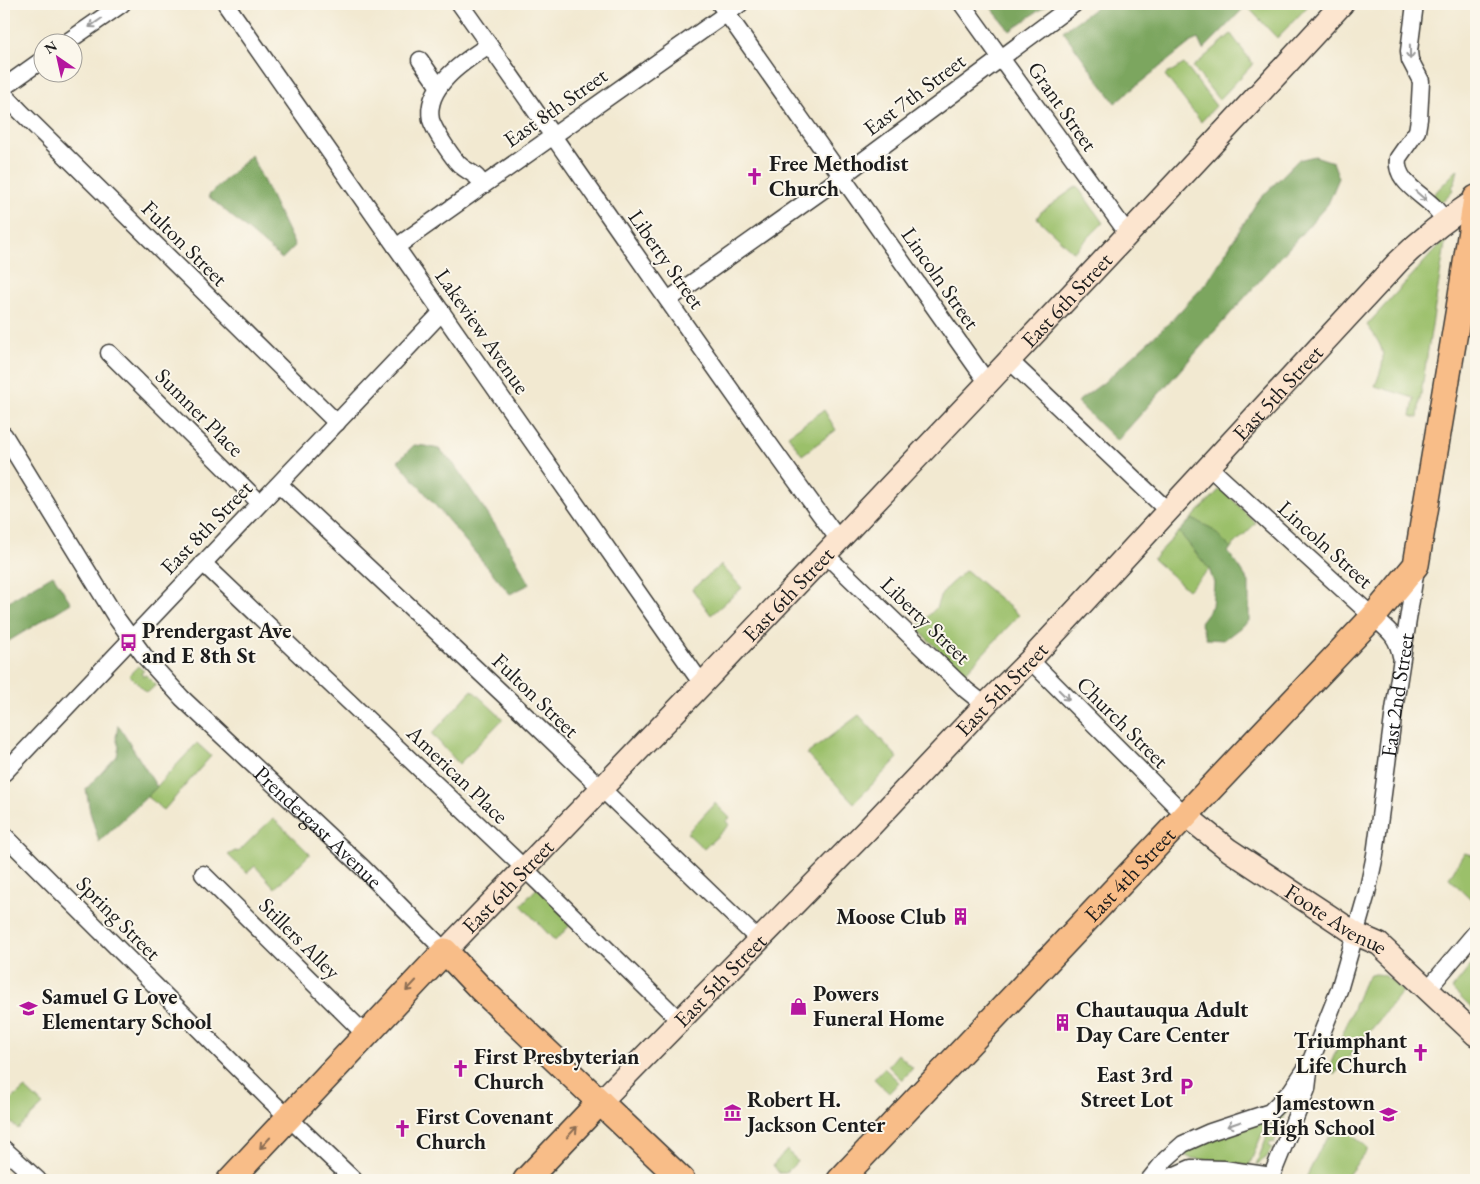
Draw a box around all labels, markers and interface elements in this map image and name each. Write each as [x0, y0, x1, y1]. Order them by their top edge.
one-way arrow [88, 18, 102, 28]
north arrow [32, 32, 82, 82]
text: N [41, 36, 61, 58]
one-way arrow [1405, 44, 1415, 60]
street label: East 7th Street [857, 46, 971, 142]
street label: Grant Street [1021, 56, 1104, 157]
street label: East 8th Street [498, 61, 613, 154]
place label: Free Methodist Church [769, 149, 909, 203]
church icon: Free Methodist Church [745, 166, 765, 186]
one-way arrow [1414, 190, 1427, 201]
street label: Fulton Street [135, 194, 234, 293]
street label: Liberty Street [622, 204, 711, 315]
street label: Lincoln Street [895, 221, 987, 335]
street label: East 6th Street [1015, 246, 1119, 354]
street label: Lakeview Avenue [429, 263, 537, 400]
street label: East 5th Street [1226, 339, 1329, 447]
street label: Sumner Place [149, 362, 251, 463]
street label: East 8th Street [154, 474, 259, 581]
street label: Lincoln Street [1272, 494, 1379, 595]
street label: East 6th Street [736, 540, 840, 648]
street label: Liberty Street [874, 570, 977, 671]
place label: Prendergast Ave and E 8th St [142, 616, 291, 670]
street label: East 2nd Street [1374, 631, 1421, 759]
bus stop icon: Prendergast Ave and E 8th St [118, 633, 138, 653]
street label: East 5th Street [949, 636, 1054, 742]
street label: Fulton Street [486, 647, 585, 744]
street label: Church Street [1070, 670, 1175, 775]
one-way arrow [1058, 689, 1070, 701]
street label: American Place [400, 718, 515, 830]
street label: Prendergast Avenue [248, 759, 389, 895]
street label: East 4th Street [1078, 821, 1182, 928]
street label: East 6th Street [455, 833, 560, 940]
street label: Spring Street [70, 870, 167, 967]
street label: Foote Avenue [1279, 877, 1395, 961]
street label: Stillers Alley [252, 891, 347, 986]
place label: Moose Club [836, 902, 946, 931]
building icon: Moose Club [950, 906, 970, 926]
street label: East 5th Street [668, 927, 773, 1034]
place label: Powers Funeral Home [813, 979, 944, 1033]
one-way arrow [405, 980, 417, 993]
place label: Samuel G Love Elementary School [42, 982, 212, 1036]
place label: Chautauqua Adult Day Care Center [1076, 995, 1249, 1049]
shop icon: Powers Funeral Home [789, 996, 809, 1016]
school or university icon: Samuel G Love Elementary School [18, 999, 38, 1019]
building icon: Chautauqua Adult Day Care Center [1052, 1012, 1072, 1032]
place label: Triumphant Life Church [1293, 1026, 1408, 1080]
place label: First Presbyterian Church [474, 1042, 640, 1096]
church icon: Triumphant Life Church [1411, 1043, 1431, 1063]
church icon: First Presbyterian Church [450, 1059, 470, 1079]
place label: East 3rd Street Lot [1081, 1060, 1174, 1114]
parking icon: East 3rd Street Lot [1177, 1077, 1197, 1097]
place label: Robert H. Jackson Center [745, 1085, 886, 1139]
place label: Jamestown High School [1262, 1088, 1376, 1142]
place label: First Covenant Church [416, 1102, 554, 1156]
museum icon: Robert H. Jackson Center [723, 1102, 743, 1122]
school or university icon: Jamestown High School [1379, 1105, 1399, 1125]
church icon: First Covenant Church [392, 1119, 412, 1139]
one-way arrow [1227, 1120, 1243, 1129]
one-way arrow [566, 1126, 578, 1139]
one-way arrow [259, 1137, 270, 1150]

